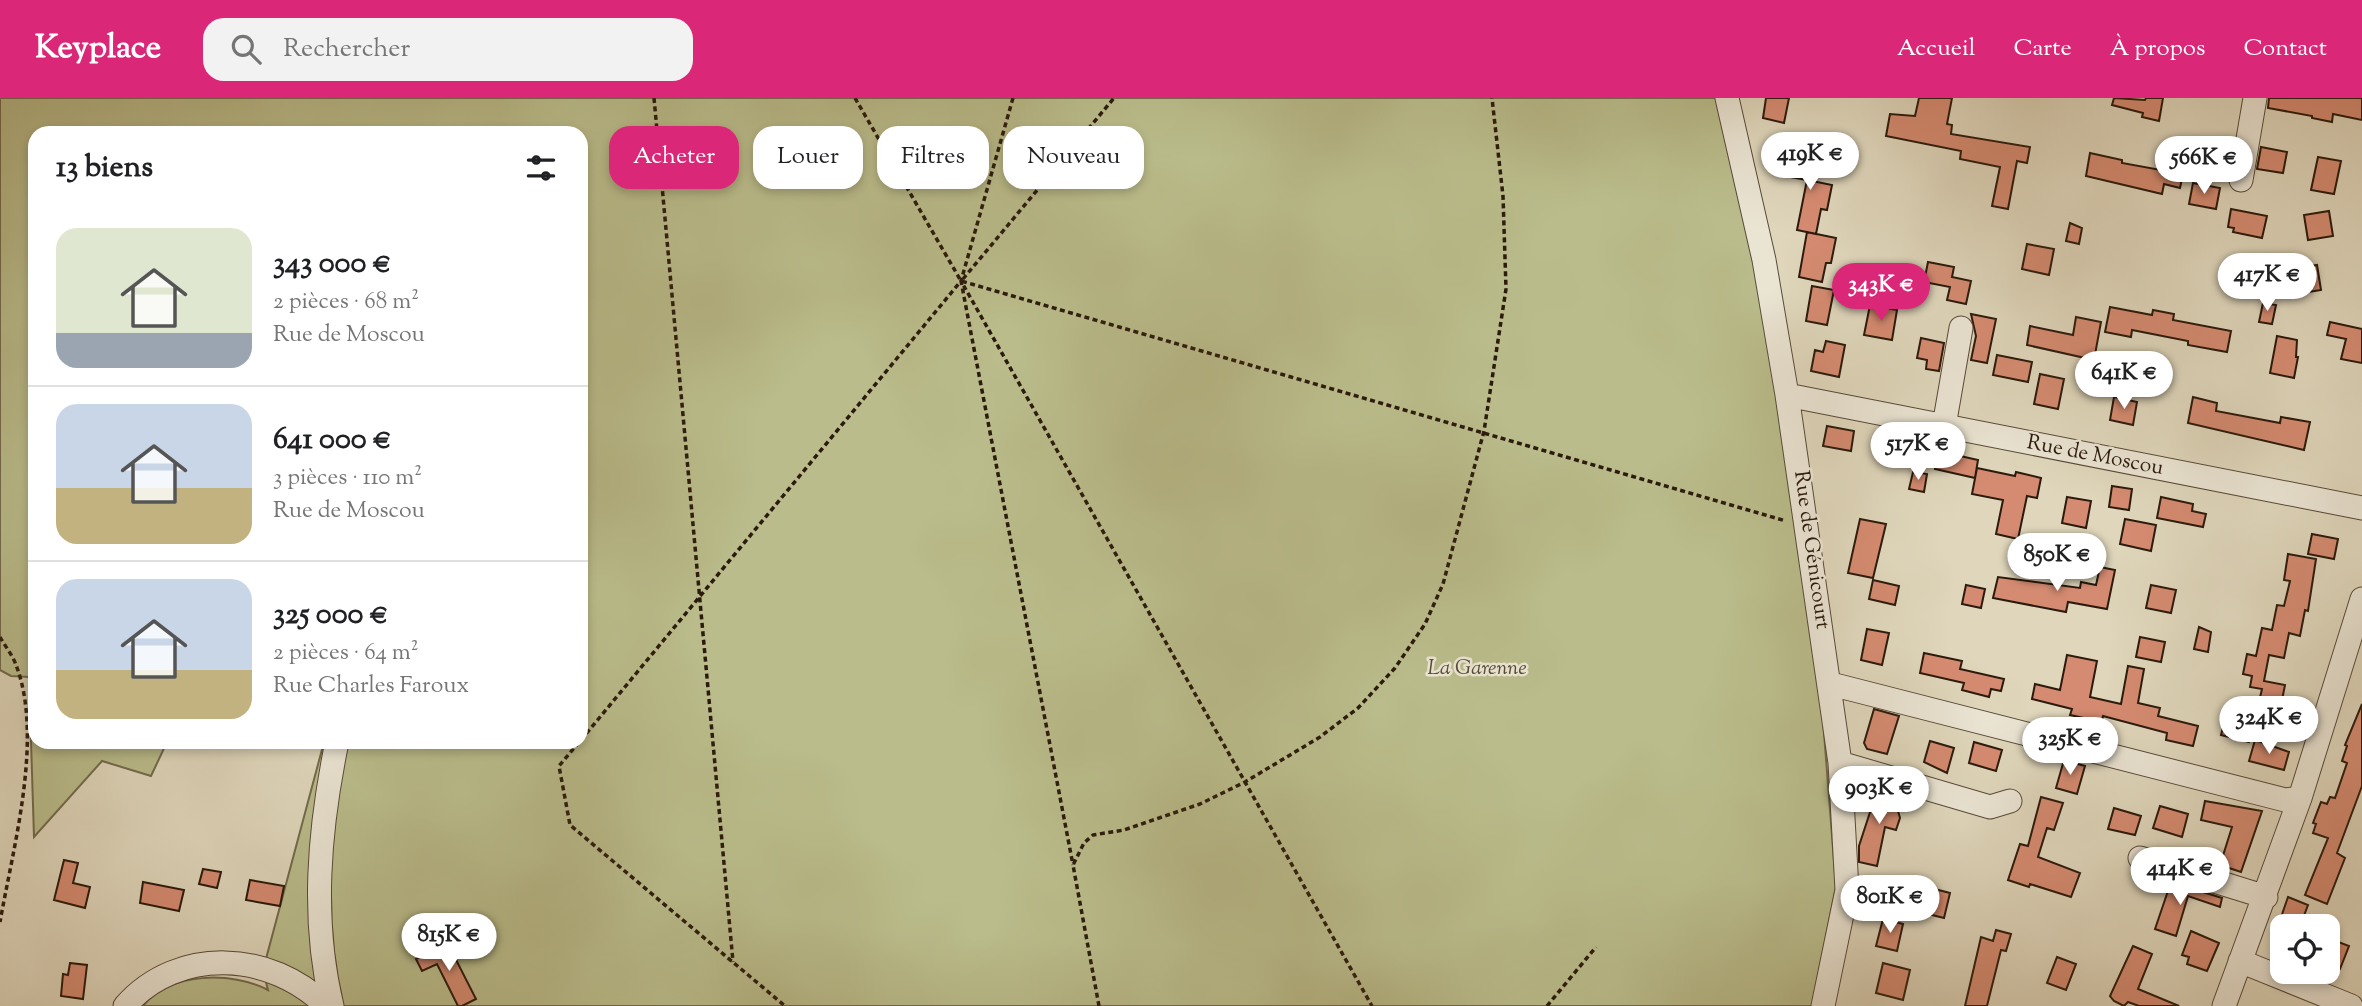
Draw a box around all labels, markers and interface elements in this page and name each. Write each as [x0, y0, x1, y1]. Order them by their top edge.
search box [203, 18, 693, 81]
text: Keyplace [35, 25, 161, 73]
icon: search [227, 30, 265, 68]
text: Rechercher [283, 31, 410, 68]
text: Accueil [1897, 32, 1976, 66]
text: Carte [2014, 32, 2072, 66]
text: À propos [2110, 32, 2205, 66]
text: Contact [2243, 32, 2327, 66]
chip: Acheter [609, 126, 739, 189]
chip: Louer [753, 126, 863, 189]
chip: Filtres [877, 126, 989, 189]
chip: Nouveau [1003, 126, 1144, 189]
pin: 419K € [1753, 132, 1867, 192]
pin: 566K € [2147, 136, 2261, 196]
text: 419K € [1777, 138, 1843, 171]
text: 566K € [2171, 142, 2237, 175]
text: 13 biens [56, 147, 153, 190]
icon: filters [522, 149, 560, 187]
text: 343 000 € [273, 243, 391, 286]
pin: 417K € [2210, 254, 2324, 313]
icon: home [112, 256, 196, 340]
text: 417K € [2234, 259, 2300, 292]
pin: 343K € [1824, 264, 1938, 323]
text: 343K € [1848, 269, 1914, 302]
text: 2 pièces · 68 m² [273, 286, 419, 319]
text: Rue de Moscou [273, 319, 425, 352]
pin: 641K € [2067, 352, 2181, 411]
text: 641K € [2091, 357, 2157, 390]
text: 641 000 € [273, 419, 391, 462]
pin: 517K € [1861, 422, 1975, 482]
text: 517K € [1887, 428, 1949, 461]
street label: Rue de Moscou [2024, 428, 2166, 484]
icon: home [112, 432, 196, 516]
text: 3 pièces · 110 m² [273, 462, 422, 495]
street label: Rue de Génicourt [1785, 469, 1837, 631]
text: Rue de Moscou [273, 495, 425, 528]
pin: 850K € [2000, 533, 2114, 593]
text: 850K € [2023, 539, 2091, 572]
text: 325 000 € [273, 594, 388, 637]
icon: home [112, 607, 196, 691]
text: 2 pièces · 64 m² [273, 637, 419, 670]
park label: La Garenne [1427, 654, 1527, 684]
text: Rue Charles Faroux [273, 670, 469, 703]
pin: 324K € [2212, 696, 2326, 756]
text: 324K € [2235, 702, 2303, 735]
pin: 325K € [2013, 718, 2127, 777]
text: 325K € [2038, 723, 2102, 756]
pin: 903K € [1822, 766, 1936, 826]
text: 903K € [1845, 772, 1913, 805]
pin: 414K € [2123, 848, 2237, 907]
text: 414K € [2147, 853, 2213, 886]
pin: 801K € [1833, 876, 1947, 935]
text: 801K € [1857, 881, 1923, 914]
pin: 815K € [392, 914, 506, 973]
map controls [2270, 914, 2340, 984]
button: locate [2270, 914, 2340, 984]
text: 815K € [418, 919, 480, 952]

